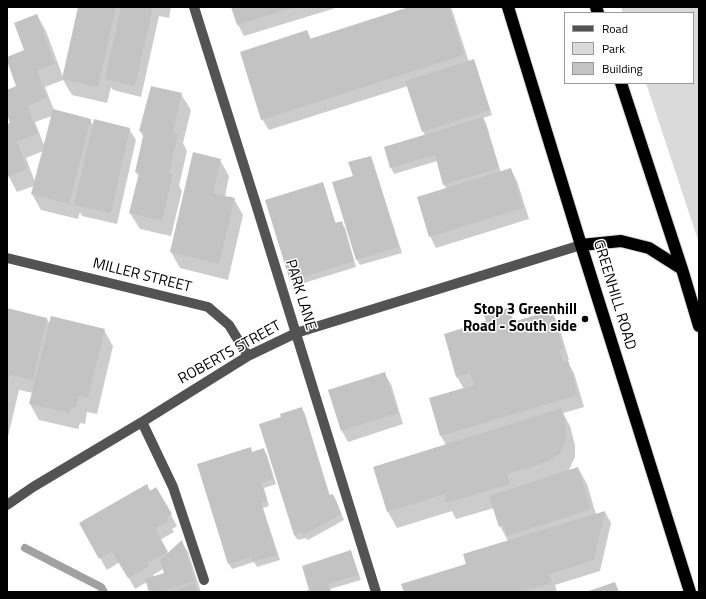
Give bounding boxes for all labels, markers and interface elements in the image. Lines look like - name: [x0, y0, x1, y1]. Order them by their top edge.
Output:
- legend: [564, 12, 694, 84]
- text: Road: [602, 19, 628, 38]
- text: Park: [602, 39, 625, 58]
- text: Building: [602, 59, 643, 78]
- street label: GREENHILL ROAD: [589, 238, 639, 352]
- street label: MILLER STREET: [91, 255, 193, 297]
- street label: PARK LANE: [281, 257, 319, 333]
- place label: Stop 3 Greenhill Road - South side: [463, 301, 577, 336]
- marker: Stop 3 Greenhill Road - South side: [580, 314, 590, 324]
- street label: ROBERTS STREET: [175, 317, 285, 389]

